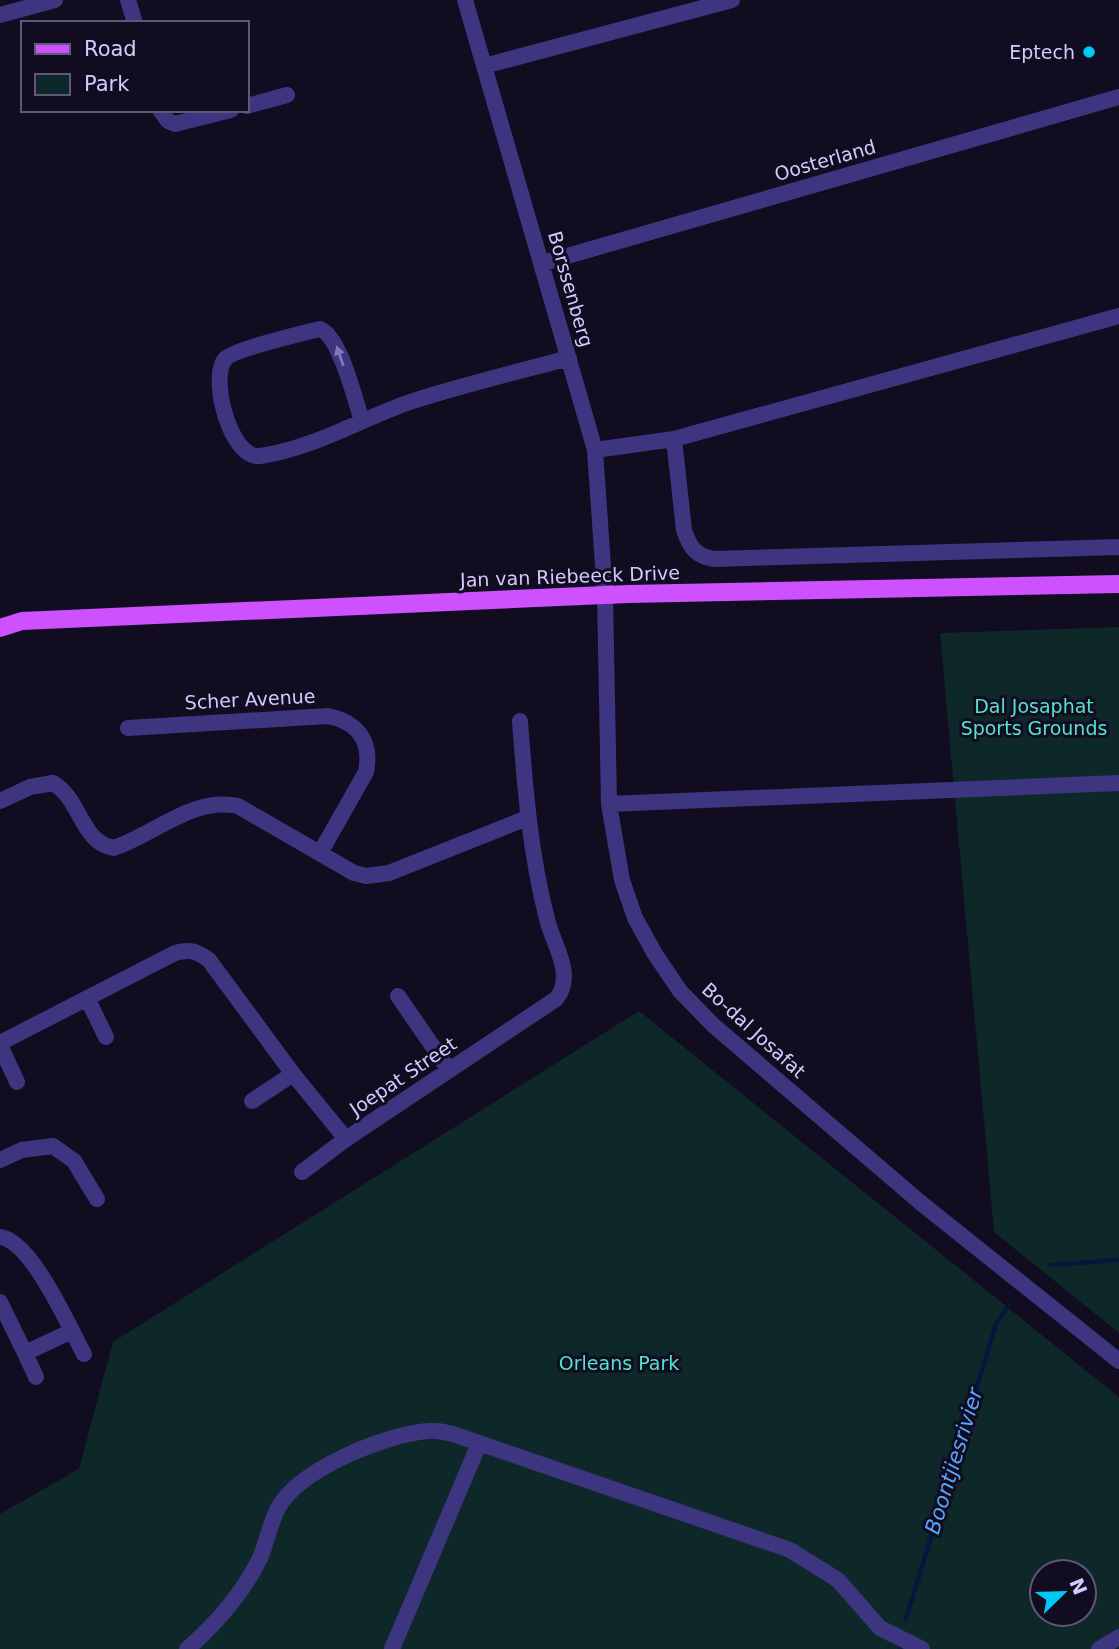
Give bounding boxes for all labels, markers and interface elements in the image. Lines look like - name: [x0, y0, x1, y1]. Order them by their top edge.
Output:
- legend: [21, 21, 248, 112]
- text: Road: [84, 37, 137, 61]
- place label: Eptech: [1009, 41, 1075, 63]
- marker: Eptech: [1081, 44, 1097, 60]
- text: Park: [84, 72, 130, 96]
- street label: Oosterland: [772, 135, 878, 185]
- street label: Borssenberg: [544, 229, 598, 349]
- one-way arrow: [334, 346, 345, 367]
- street label: Jan van Riebeeck Drive: [459, 561, 680, 591]
- street label: Scher Avenue: [184, 685, 316, 713]
- park label: Dal Josaphat Sports Grounds: [961, 695, 1107, 739]
- street label: Bo-dal Josafat: [698, 978, 810, 1082]
- street label: Joepat Street: [345, 1032, 460, 1120]
- park label: Orleans Park: [559, 1352, 679, 1374]
- water label: Boontjiesrivier: [920, 1384, 988, 1537]
- north arrow: [1028, 1558, 1098, 1628]
- text: N: [1065, 1575, 1092, 1598]

